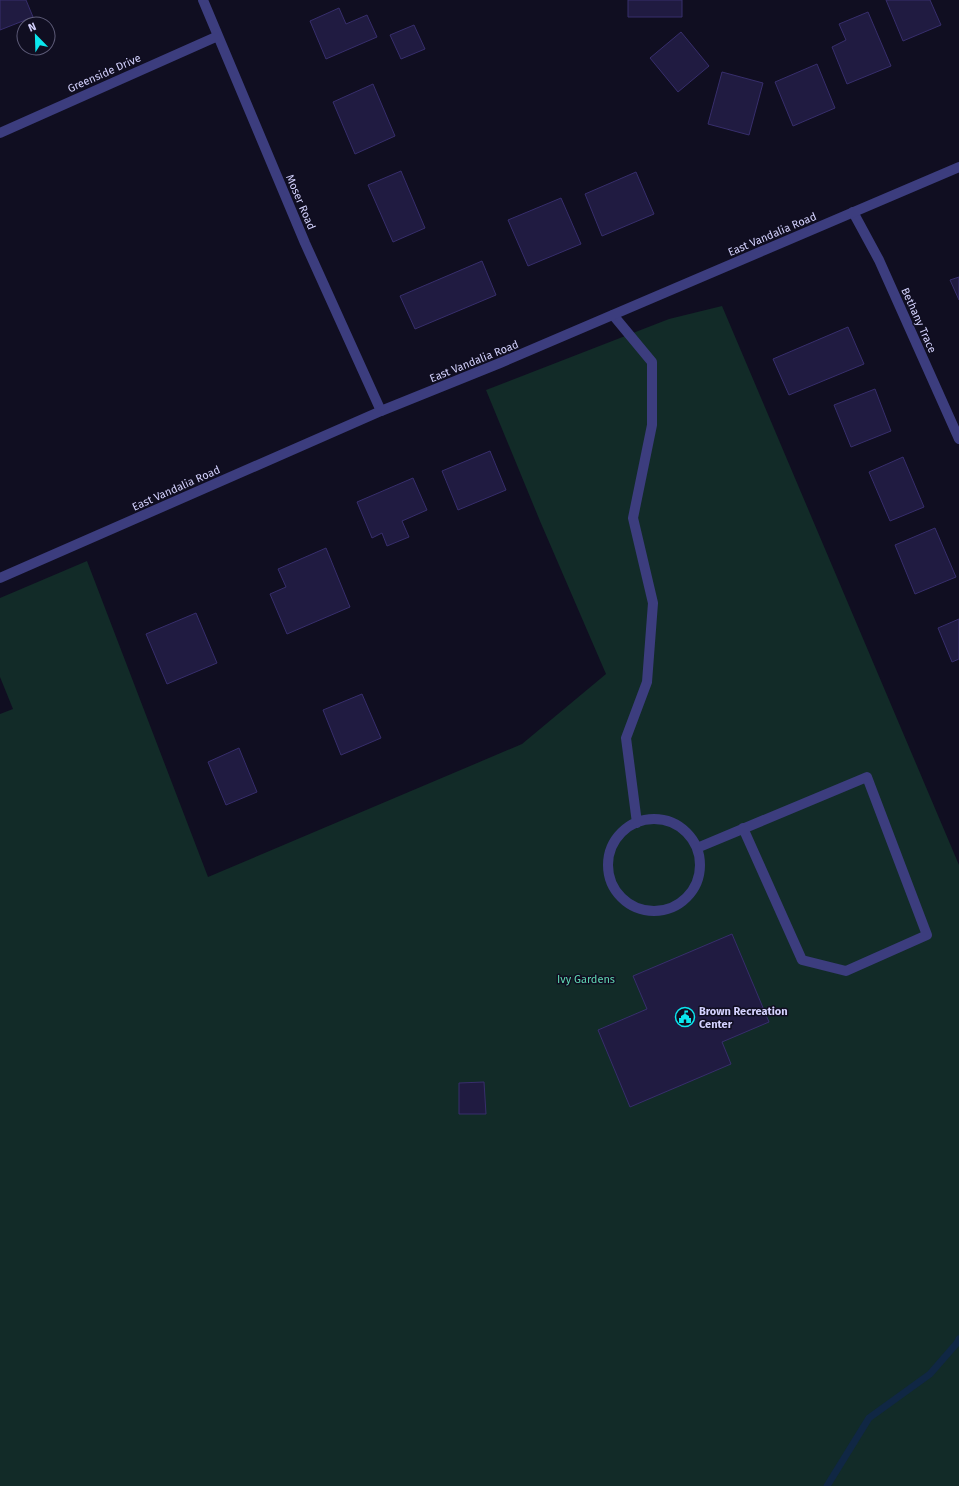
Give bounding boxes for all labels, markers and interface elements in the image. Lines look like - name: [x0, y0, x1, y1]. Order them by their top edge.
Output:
- north arrow: [16, 16, 56, 56]
- text: N: [26, 20, 38, 35]
- street label: Greenside Drive: [66, 51, 143, 95]
- street label: Moser Road: [283, 173, 318, 232]
- street label: East Vandalia Road: [726, 210, 818, 259]
- street label: Bethany Trace: [898, 286, 939, 355]
- street label: East Vandalia Road: [428, 338, 521, 385]
- street label: East Vandalia Road: [130, 463, 222, 514]
- park label: Ivy Gardens: [557, 973, 615, 986]
- place label: Brown Recreation Center: [699, 1005, 788, 1031]
- public building icon: Brown Recreation Center: [674, 1006, 696, 1028]

